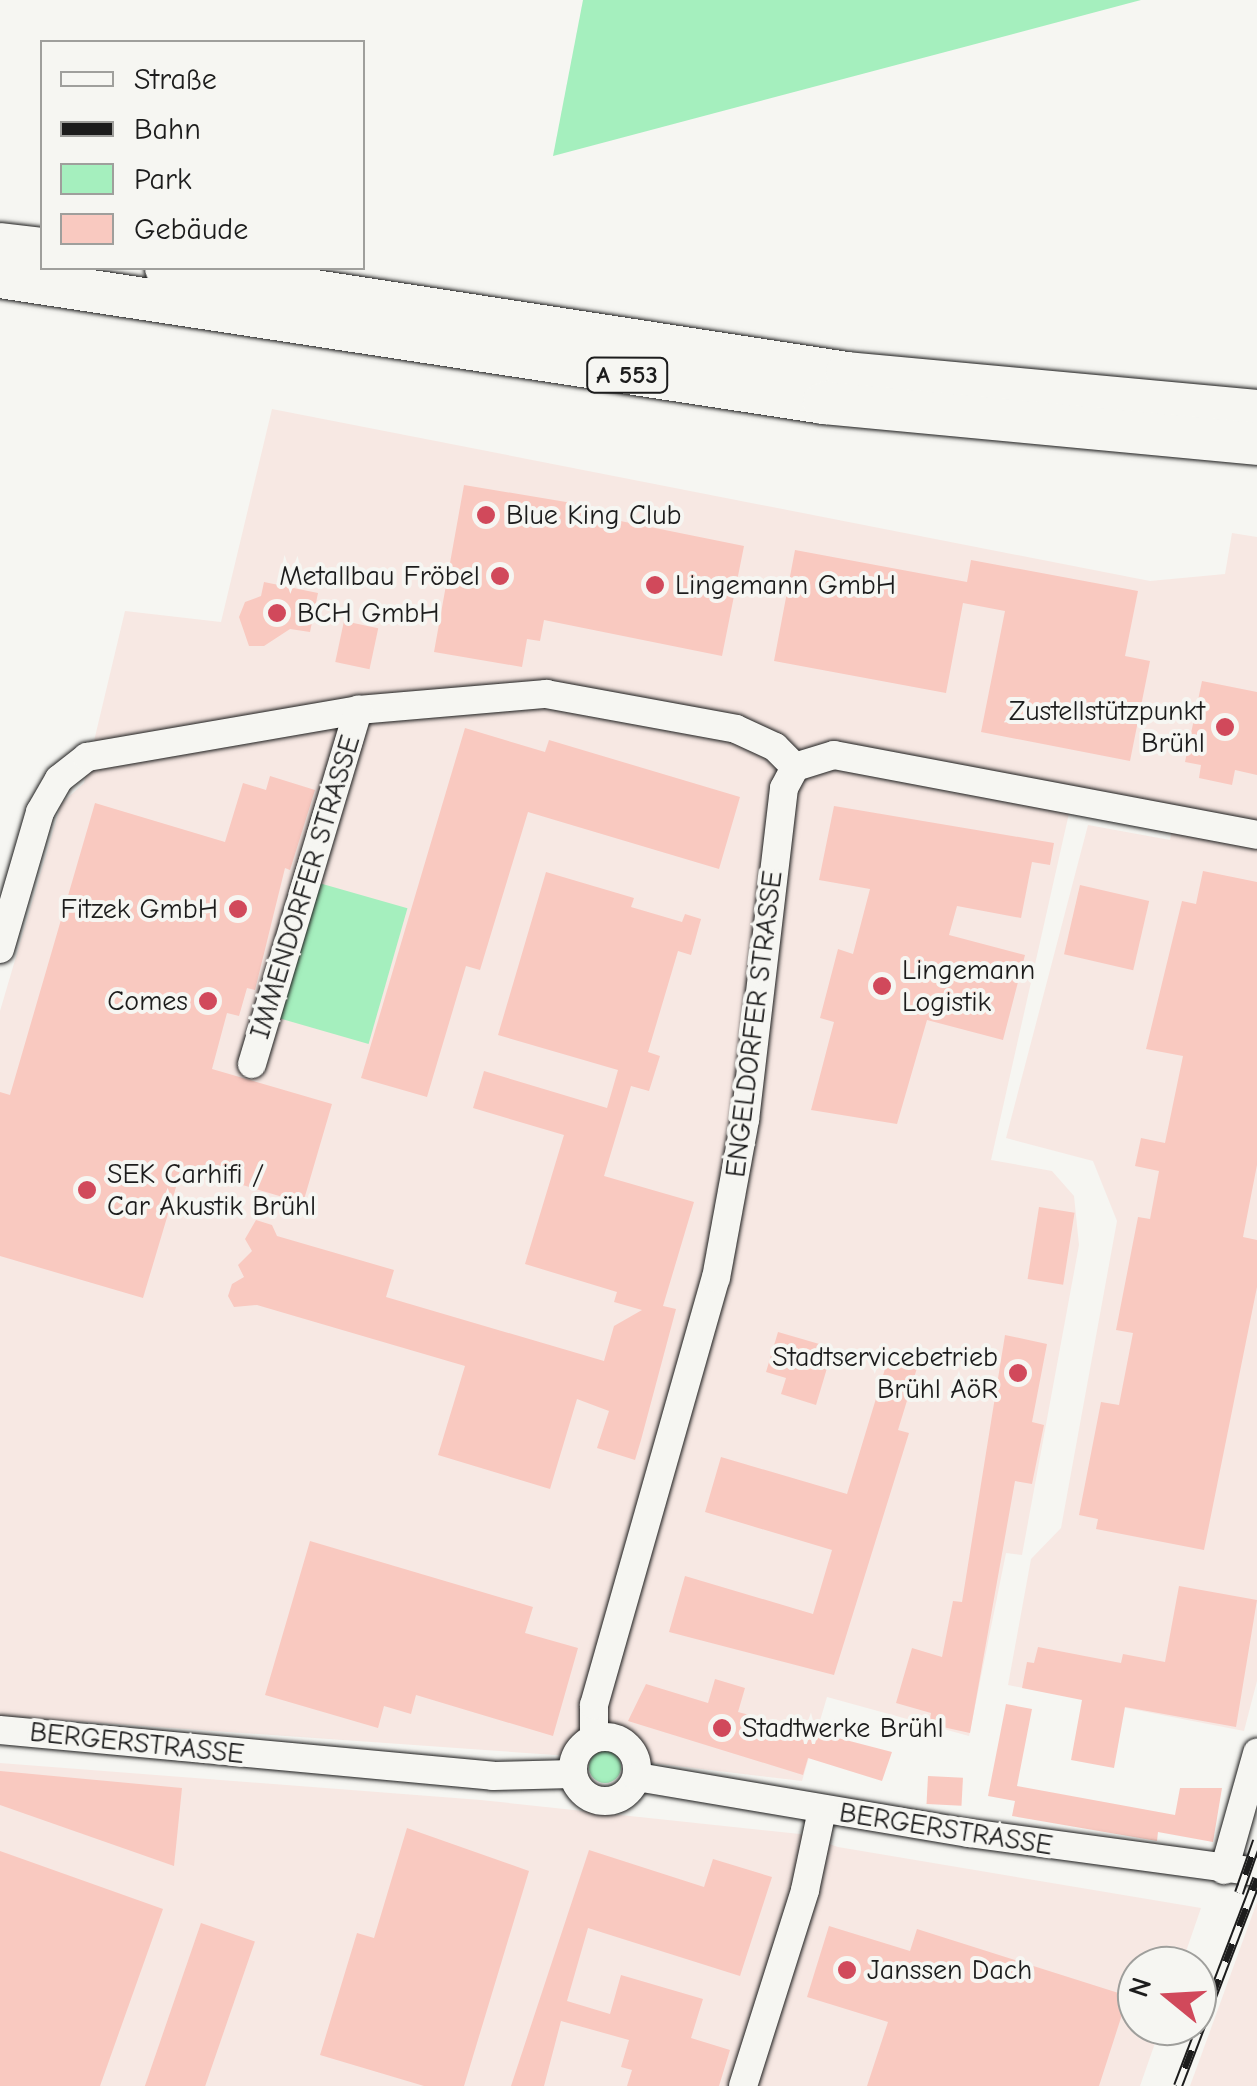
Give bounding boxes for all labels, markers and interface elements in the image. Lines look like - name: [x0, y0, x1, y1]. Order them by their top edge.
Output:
- legend: [40, 40, 365, 270]
- text: Straße: [134, 62, 217, 97]
- text: Bahn: [134, 112, 201, 147]
- text: Park: [134, 162, 191, 197]
- text: Gebäude: [134, 212, 248, 247]
- road number: A 553: [584, 355, 670, 395]
- place label: Blue King Club: [506, 498, 682, 532]
- marker: Blue King Club: [475, 504, 497, 526]
- place label: Metallbau Fröbel: [279, 559, 480, 593]
- marker: Metallbau Fröbel: [489, 565, 511, 587]
- place label: Lingemann GmbH: [675, 568, 896, 602]
- marker: Lingemann GmbH: [644, 574, 666, 596]
- place label: BCH GmbH: [297, 596, 440, 630]
- marker: BCH GmbH: [266, 602, 288, 624]
- place label: Zustellstützpunkt Brühl: [1009, 694, 1205, 760]
- marker: Zustellstützpunkt Brühl: [1214, 716, 1236, 738]
- street label: IMMENDORFER STRASSE: [243, 731, 367, 1043]
- street label: ENGELDORFER STRASSE: [719, 869, 789, 1179]
- place label: Fitzek GmbH: [61, 892, 218, 926]
- marker: Fitzek GmbH: [227, 898, 249, 920]
- place label: Lingemann Logistik: [902, 953, 1035, 1019]
- marker: Lingemann Logistik: [871, 975, 893, 997]
- place label: Comes: [107, 984, 188, 1018]
- marker: Comes: [197, 990, 219, 1012]
- place label: SEK Carhifi / Car Akustik Brühl: [107, 1157, 316, 1223]
- marker: SEK Carhifi / Car Akustik Brühl: [76, 1179, 98, 1201]
- place label: Stadtservicebetrieb Brühl AöR: [772, 1340, 998, 1406]
- marker: Stadtservicebetrieb Brühl AöR: [1007, 1362, 1029, 1384]
- place label: Stadtwerke Brühl: [742, 1711, 944, 1745]
- street label: BERGERSTRASSE: [28, 1715, 246, 1771]
- marker: Stadtwerke Brühl: [711, 1717, 733, 1739]
- street label: BERGERSTRASSE: [837, 1796, 1055, 1862]
- north arrow: [1117, 1946, 1217, 2046]
- place label: Janssen Dach: [867, 1953, 1032, 1987]
- marker: Janssen Dach: [836, 1959, 858, 1981]
- text: N: [1122, 1974, 1158, 2001]

